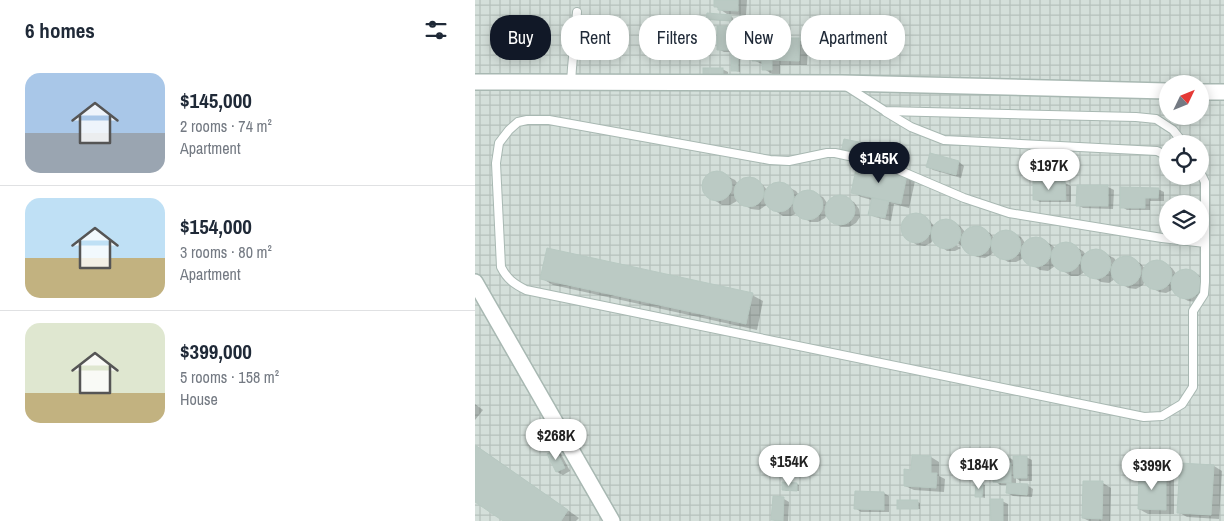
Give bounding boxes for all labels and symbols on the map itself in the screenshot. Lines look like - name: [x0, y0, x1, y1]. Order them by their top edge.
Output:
- north arrow: [1159, 75, 1209, 125]
- pin: $145K: [844, 142, 914, 184]
- pin: $197K: [1014, 148, 1084, 191]
- pin: $268K: [521, 418, 591, 461]
- pin: $154K: [754, 444, 824, 487]
- pin: $184K: [944, 448, 1014, 490]
- pin: $399K: [1117, 448, 1187, 491]

